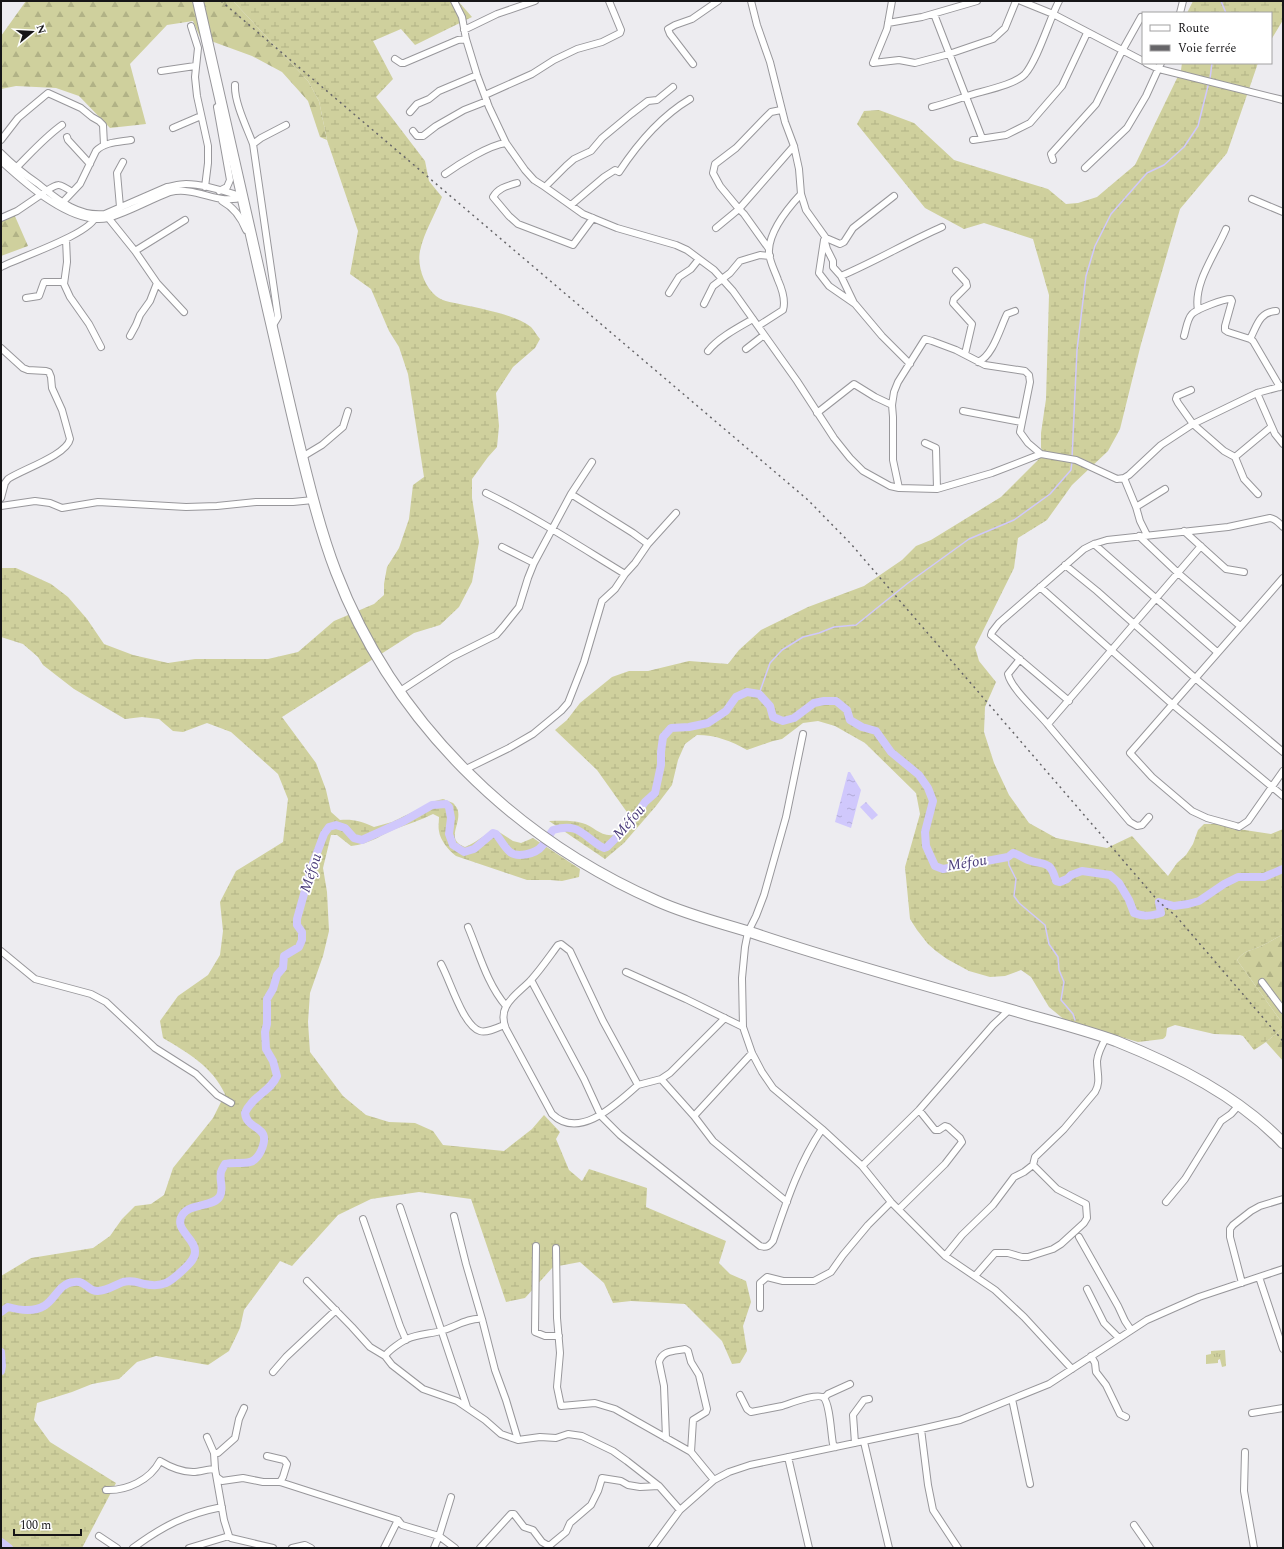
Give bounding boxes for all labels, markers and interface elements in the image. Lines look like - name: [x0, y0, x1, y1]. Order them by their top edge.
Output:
- north arrow: [12, 12, 52, 52]
- legend: [1142, 12, 1272, 64]
- text: Route: [1178, 19, 1209, 38]
- text: N: [32, 22, 51, 36]
- text: Voie ferrée: [1178, 39, 1237, 58]
- water label: Méfou: [607, 799, 651, 845]
- water label: Méfou: [945, 848, 989, 877]
- water label: Méfou: [294, 850, 328, 896]
- scale bar: [14, 1511, 81, 1537]
- text: 100 m: [20, 1516, 51, 1535]

